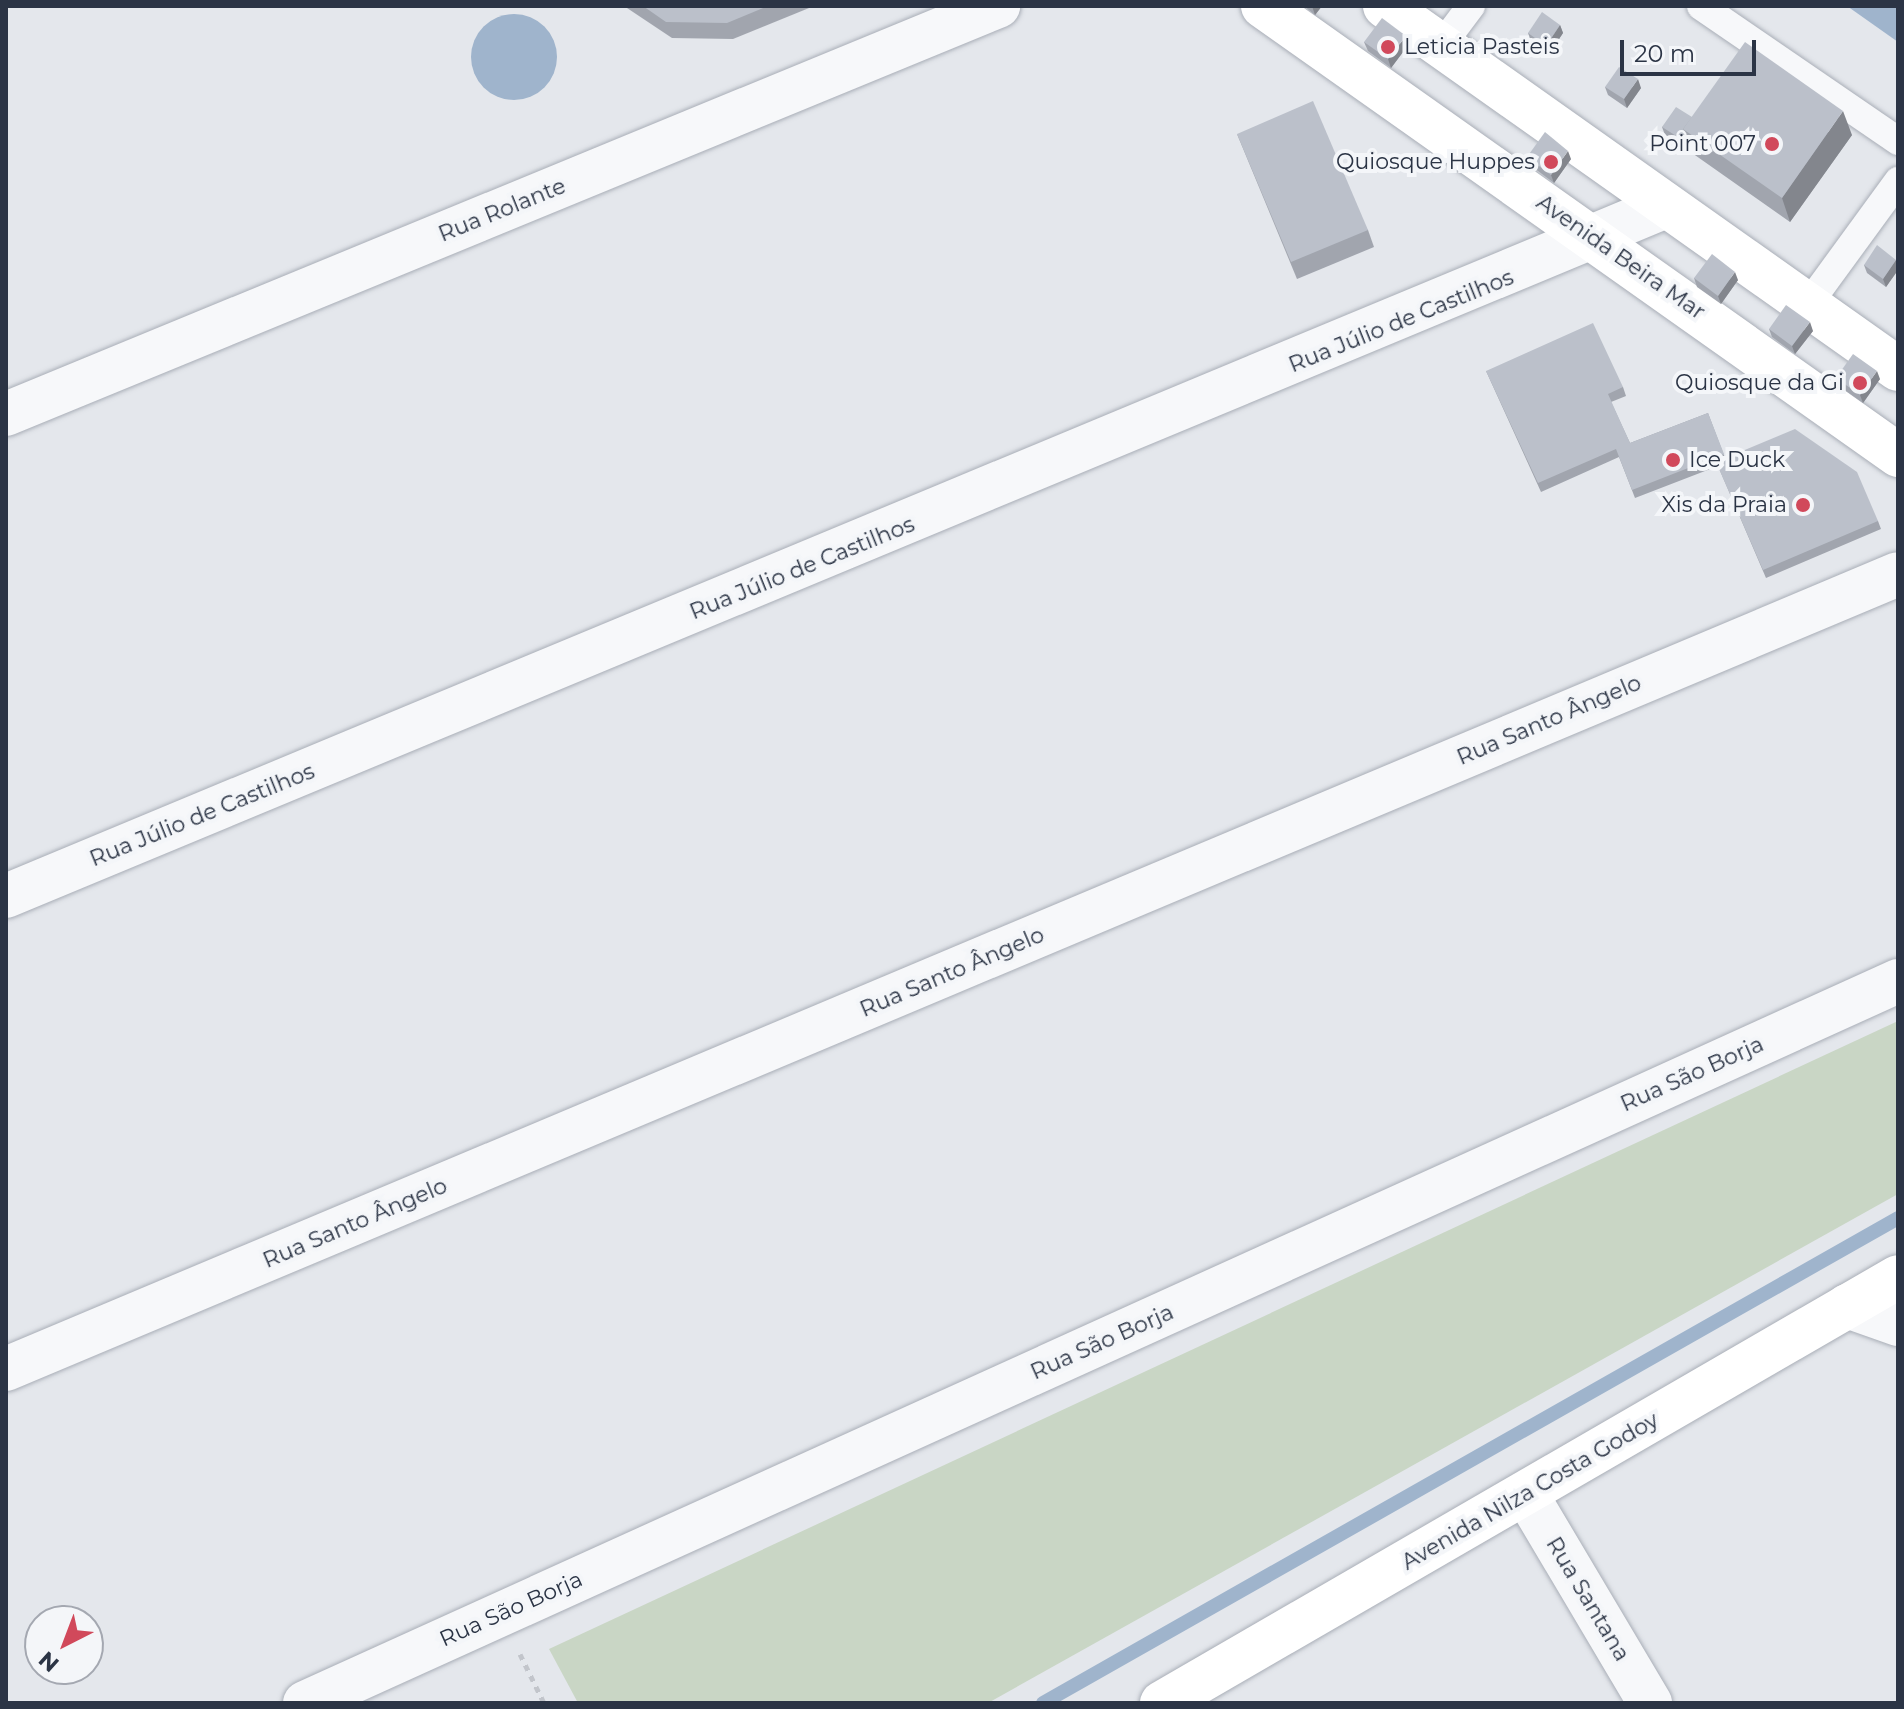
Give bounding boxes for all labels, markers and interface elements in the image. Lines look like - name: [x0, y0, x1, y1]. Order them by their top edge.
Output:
- scale bar: [1624, 24, 1760, 74]
- place label: Leticia Pasteis: [1404, 34, 1559, 60]
- marker: Leticia Pasteis: [1379, 38, 1397, 56]
- text: 20 m: [1634, 39, 1695, 68]
- place label: Point 007: [1649, 131, 1756, 157]
- marker: Point 007: [1763, 135, 1781, 153]
- place label: Quiosque Huppes: [1336, 149, 1535, 175]
- marker: Quiosque Huppes: [1542, 153, 1560, 171]
- street label: Rua Rolante: [435, 173, 569, 247]
- street label: Avenida Beira Mar: [1532, 189, 1710, 325]
- street label: Rua Júlio de Castilhos: [1285, 264, 1517, 378]
- place label: Quiosque da Gi: [1675, 370, 1844, 396]
- marker: Quiosque da Gi: [1851, 374, 1869, 392]
- place label: Ice Duck: [1689, 447, 1785, 473]
- marker: Ice Duck: [1664, 451, 1682, 469]
- place label: Xis da Praia: [1661, 492, 1787, 518]
- marker: Xis da Praia: [1794, 496, 1812, 514]
- street label: Rua Júlio de Castilhos: [686, 511, 918, 625]
- street label: Rua Santo Ângelo: [1453, 669, 1645, 771]
- street label: Rua Júlio de Castilhos: [86, 758, 318, 872]
- street label: Rua Santo Ângelo: [856, 921, 1048, 1023]
- street label: Rua São Borja: [1616, 1031, 1768, 1117]
- street label: Rua Santo Ângelo: [259, 1172, 451, 1274]
- street label: Rua São Borja: [1026, 1299, 1178, 1385]
- street label: Avenida Nilza Costa Godoy: [1397, 1407, 1663, 1575]
- street label: Rua Santana: [1541, 1532, 1635, 1666]
- street label: Rua São Borja: [435, 1566, 587, 1652]
- north arrow: [24, 1605, 104, 1685]
- text: N: [33, 1646, 65, 1678]

